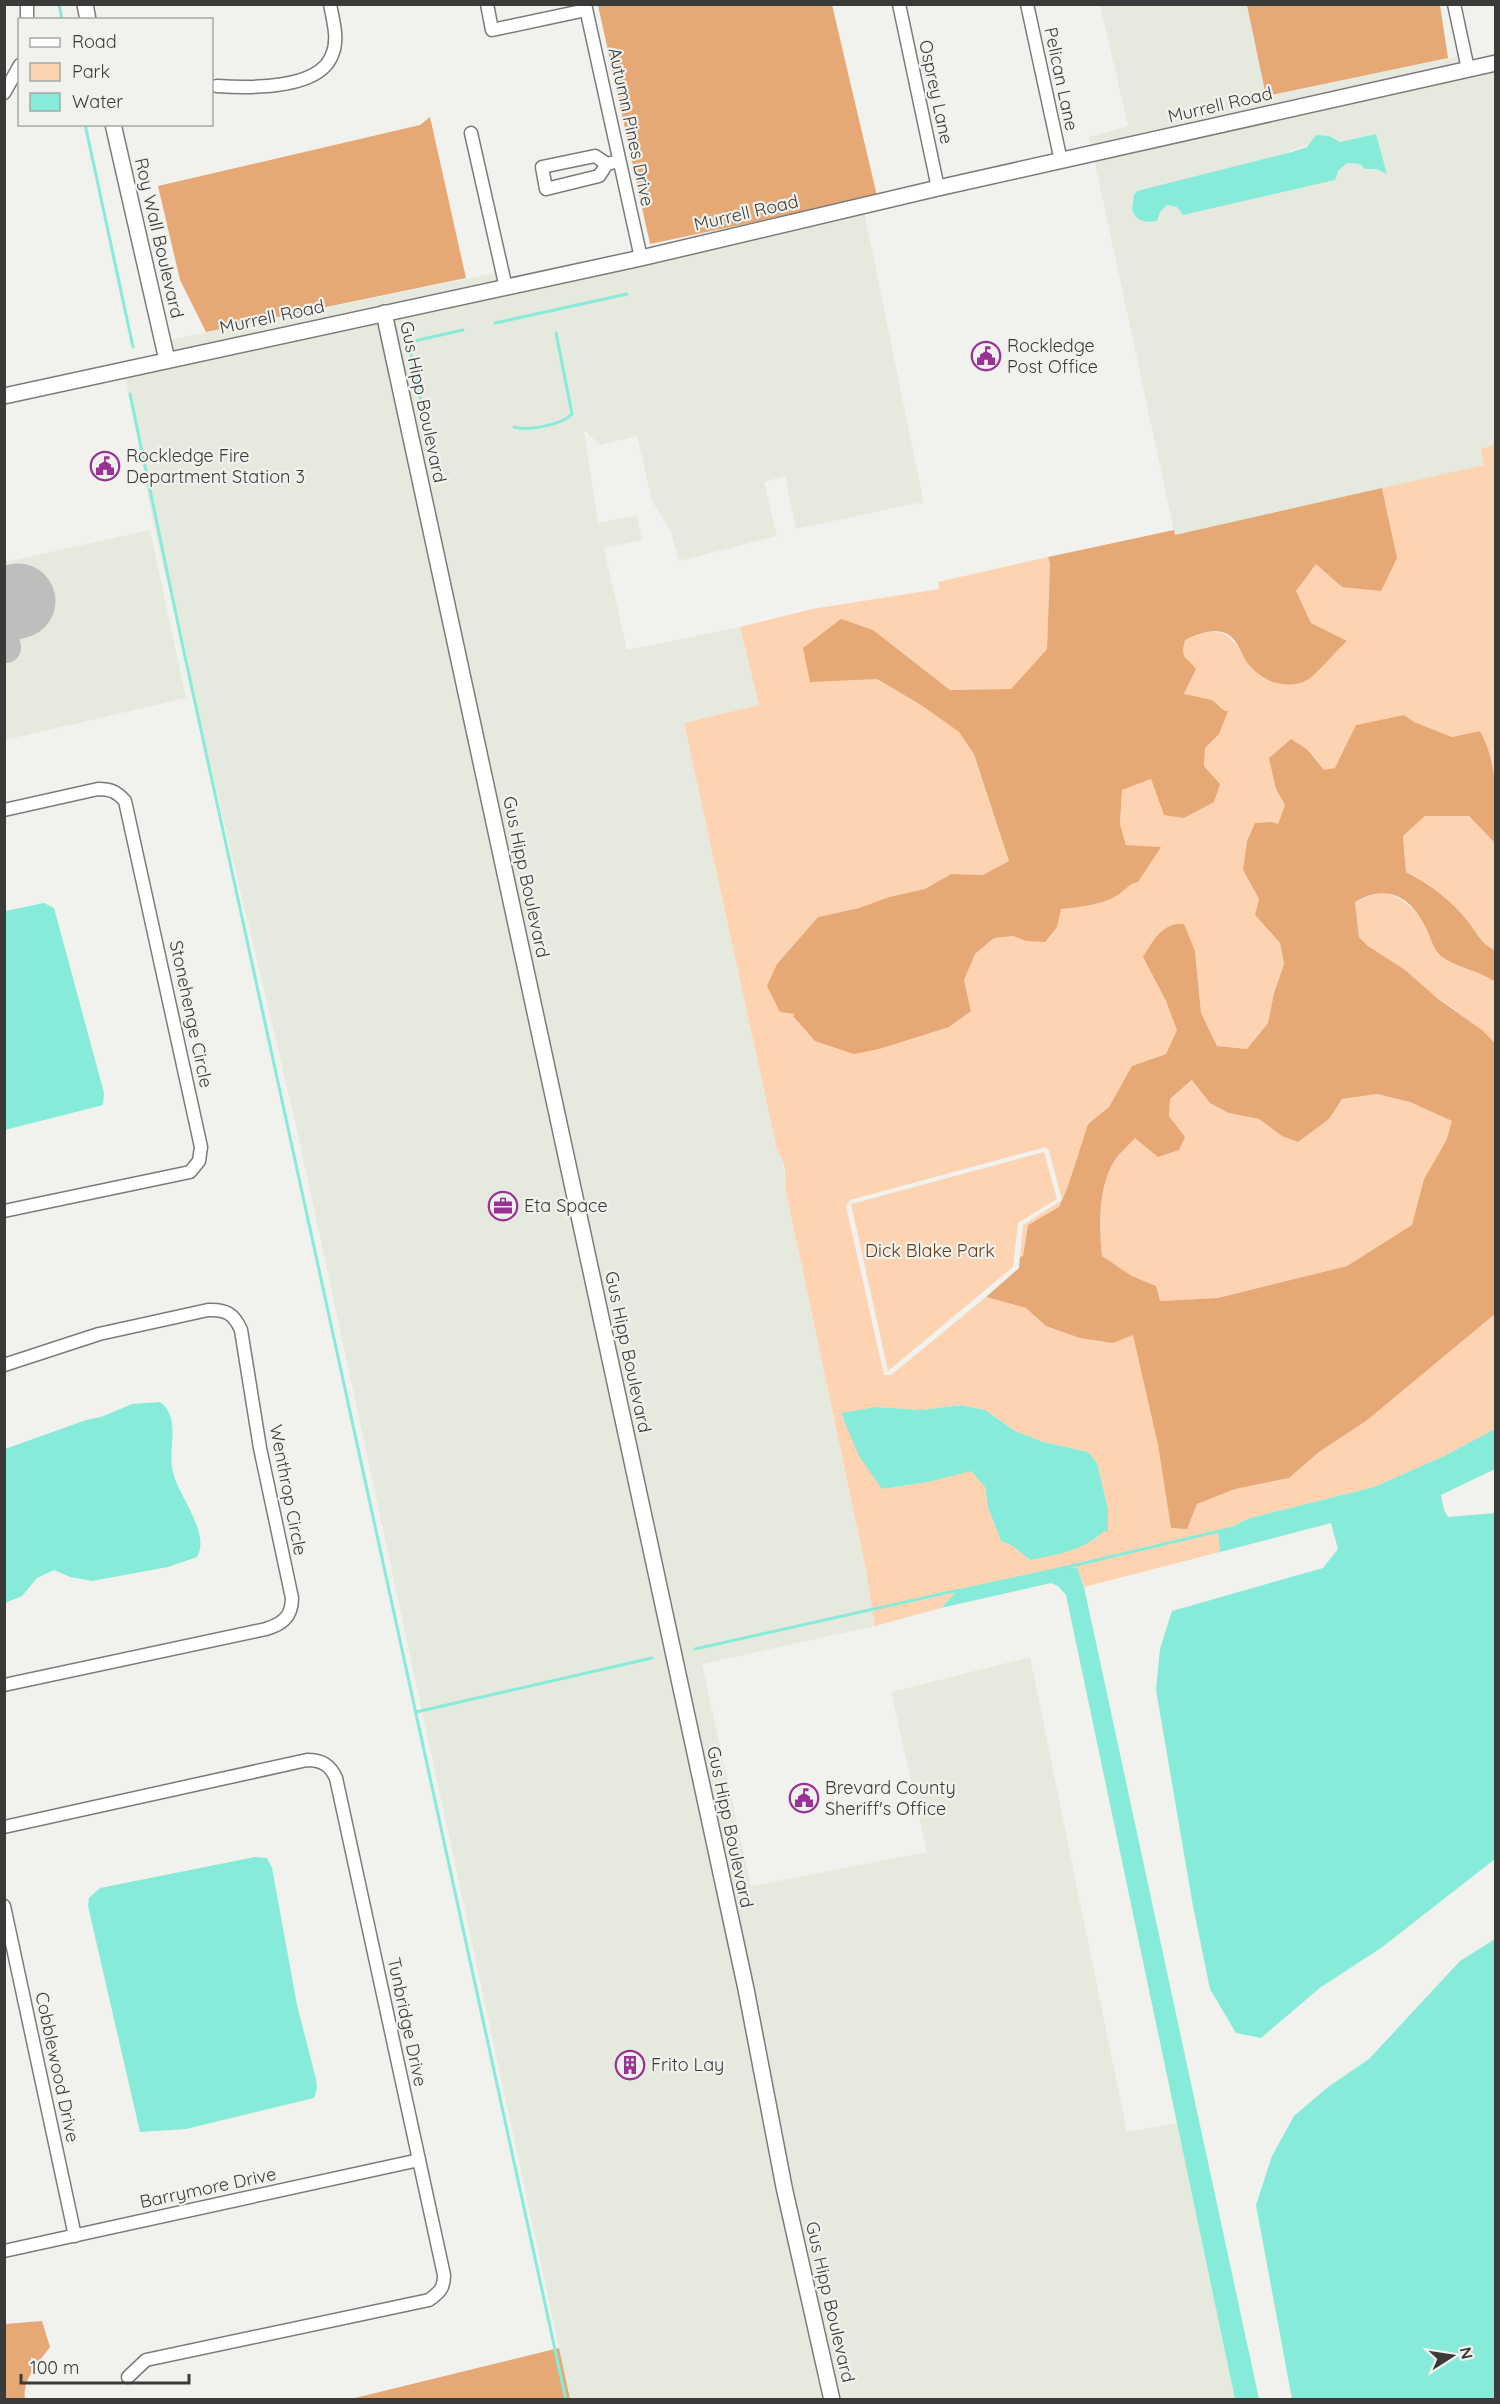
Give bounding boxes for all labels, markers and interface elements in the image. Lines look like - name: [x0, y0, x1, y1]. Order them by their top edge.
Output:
- legend: [18, 18, 213, 126]
- street label: Pelican Lane: [1039, 25, 1084, 133]
- text: Road: [72, 30, 117, 53]
- street label: Osprey Lane: [914, 38, 959, 146]
- street label: Autumn Pines Drive: [603, 45, 660, 208]
- text: Park: [72, 60, 110, 83]
- street label: Murrell Road: [1165, 81, 1274, 128]
- text: Water: [72, 90, 123, 113]
- street label: Roy Wall Boulevard: [130, 155, 189, 320]
- street label: Murrell Road: [691, 189, 800, 236]
- street label: Murrell Road: [217, 294, 326, 339]
- street label: Gus Hipp Boulevard: [395, 319, 452, 485]
- place label: Rockledge Post Office: [1007, 334, 1098, 378]
- public building icon: Rockledge Post Office: [970, 340, 1002, 372]
- place label: Rockledge Fire Department Station 3: [126, 444, 305, 488]
- public building icon: Rockledge Fire Department Station 3: [89, 450, 121, 482]
- street label: Gus Hipp Boulevard: [498, 794, 555, 960]
- street label: Stonehenge Circle: [165, 938, 218, 1090]
- office icon: Eta Space: [487, 1190, 519, 1222]
- place label: Eta Space: [524, 1194, 608, 1217]
- park label: Dick Blake Park: [865, 1239, 995, 1262]
- street label: Gus Hipp Boulevard: [600, 1269, 657, 1435]
- street label: Wenthrop Circle: [265, 1423, 312, 1557]
- street label: Gus Hipp Boulevard: [702, 1744, 759, 1910]
- place label: Brevard County Sheriff's Office: [825, 1776, 956, 1820]
- public building icon: Brevard County Sheriff's Office: [788, 1782, 820, 1814]
- street label: Tunbridge Drive: [383, 1955, 432, 2088]
- street label: Cobblewood Drive: [30, 1990, 85, 2144]
- building icon: Frito Lay: [614, 2049, 646, 2081]
- place label: Frito Lay: [651, 2053, 724, 2076]
- street label: Barrymore Drive: [138, 2162, 278, 2213]
- street label: Gus Hipp Boulevard: [801, 2219, 860, 2385]
- north arrow: [1422, 2326, 1482, 2386]
- text: N: [1456, 2345, 1478, 2361]
- scale bar: [21, 2347, 189, 2385]
- text: 100 m: [30, 2356, 79, 2379]

